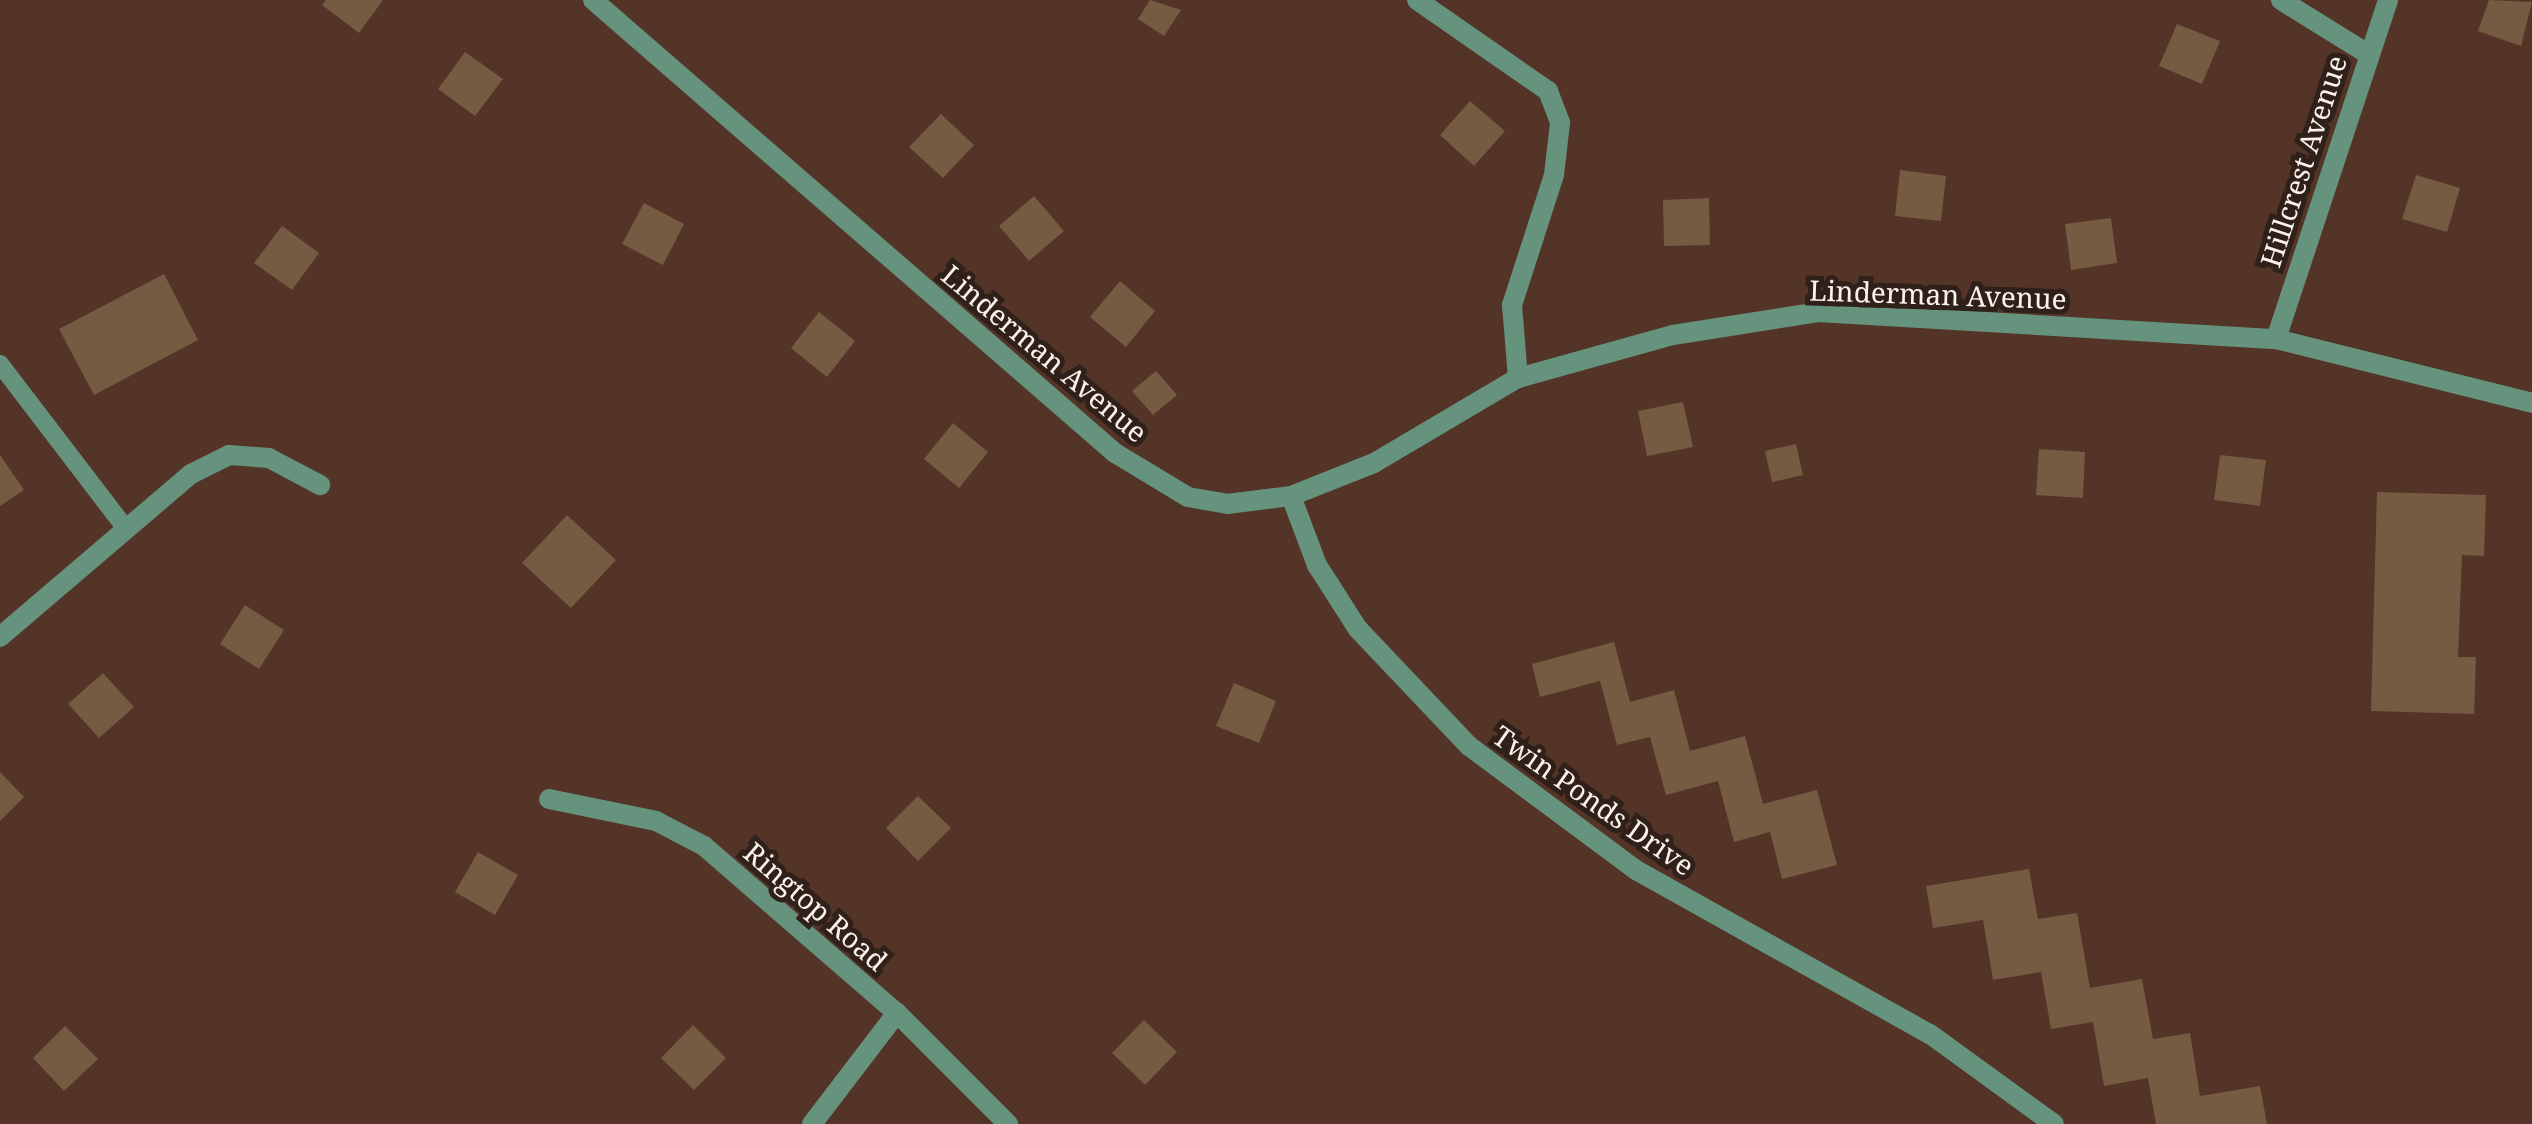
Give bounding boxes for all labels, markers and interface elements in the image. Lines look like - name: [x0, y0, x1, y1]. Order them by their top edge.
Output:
- street label: Hillcrest Avenue: [2253, 51, 2353, 271]
- street label: Linderman Avenue: [936, 257, 1154, 449]
- street label: Linderman Avenue: [1809, 273, 2067, 315]
- street label: Twin Ponds Drive: [1487, 718, 1701, 882]
- street label: Ringtop Road: [738, 835, 894, 977]

